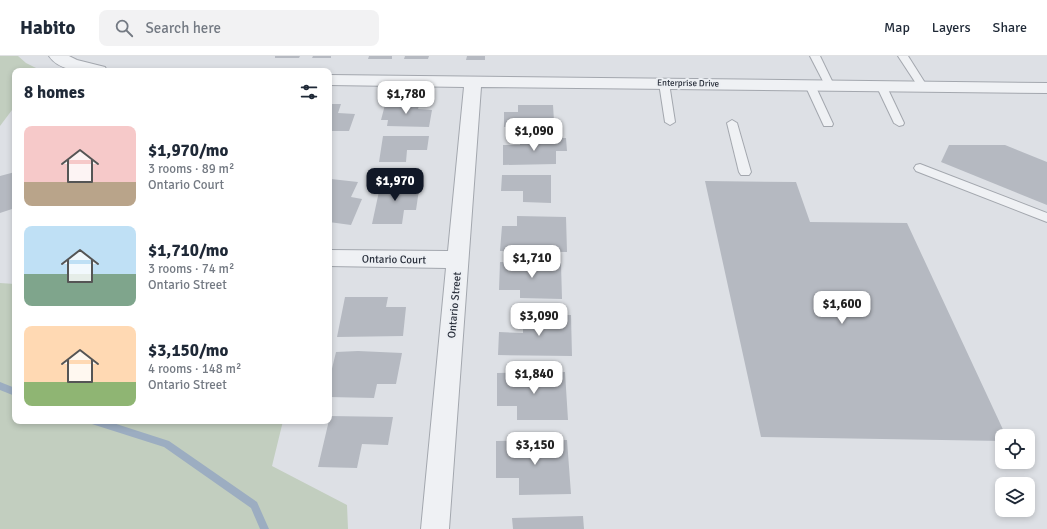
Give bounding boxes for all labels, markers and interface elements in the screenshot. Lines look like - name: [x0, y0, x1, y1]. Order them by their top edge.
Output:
- search box: [99, 10, 379, 46]
- text: Habito: [20, 16, 75, 40]
- icon: search: [113, 17, 135, 39]
- text: Search here: [145, 19, 221, 37]
- text: Map: [884, 19, 910, 36]
- text: Layers: [932, 19, 971, 36]
- text: Share: [993, 19, 1027, 36]
- street label: Enterprise Drive: [657, 77, 720, 90]
- icon: filters: [298, 81, 320, 103]
- pin: $1,780: [373, 81, 439, 115]
- text: 8 homes: [24, 82, 85, 103]
- text: $1,780: [387, 86, 425, 102]
- pin: $1,090: [501, 118, 567, 152]
- text: $1,090: [515, 123, 553, 139]
- text: $1,970/mo: [148, 140, 228, 161]
- icon: home: [56, 142, 104, 190]
- text: 3 rooms · 89 m²: [148, 161, 234, 177]
- pin: $1,970: [362, 168, 428, 202]
- text: $1,970: [376, 173, 414, 189]
- text: Ontario Court: [148, 177, 224, 193]
- text: $1,710/mo: [148, 240, 228, 261]
- icon: home: [56, 242, 104, 290]
- pin: $1,710: [499, 245, 565, 279]
- text: $1,710: [513, 250, 551, 266]
- street label: Ontario Court: [362, 252, 426, 267]
- text: 3 rooms · 74 m²: [148, 261, 234, 277]
- street label: Ontario Street: [445, 271, 464, 339]
- text: Ontario Street: [148, 277, 227, 293]
- pin: $1,600: [809, 291, 875, 325]
- text: $1,600: [823, 296, 861, 312]
- pin: $3,090: [506, 303, 572, 337]
- text: $3,090: [520, 308, 558, 324]
- text: $3,150/mo: [148, 340, 228, 361]
- icon: home: [56, 342, 104, 390]
- text: 4 rooms · 148 m²: [148, 361, 241, 377]
- pin: $1,840: [501, 361, 567, 395]
- text: $1,840: [515, 366, 553, 382]
- text: Ontario Street: [148, 377, 227, 393]
- map controls: [995, 429, 1035, 517]
- button: locate: [995, 429, 1035, 469]
- pin: $3,150: [502, 432, 568, 466]
- text: $3,150: [516, 437, 554, 453]
- button: layers: [995, 477, 1035, 517]

